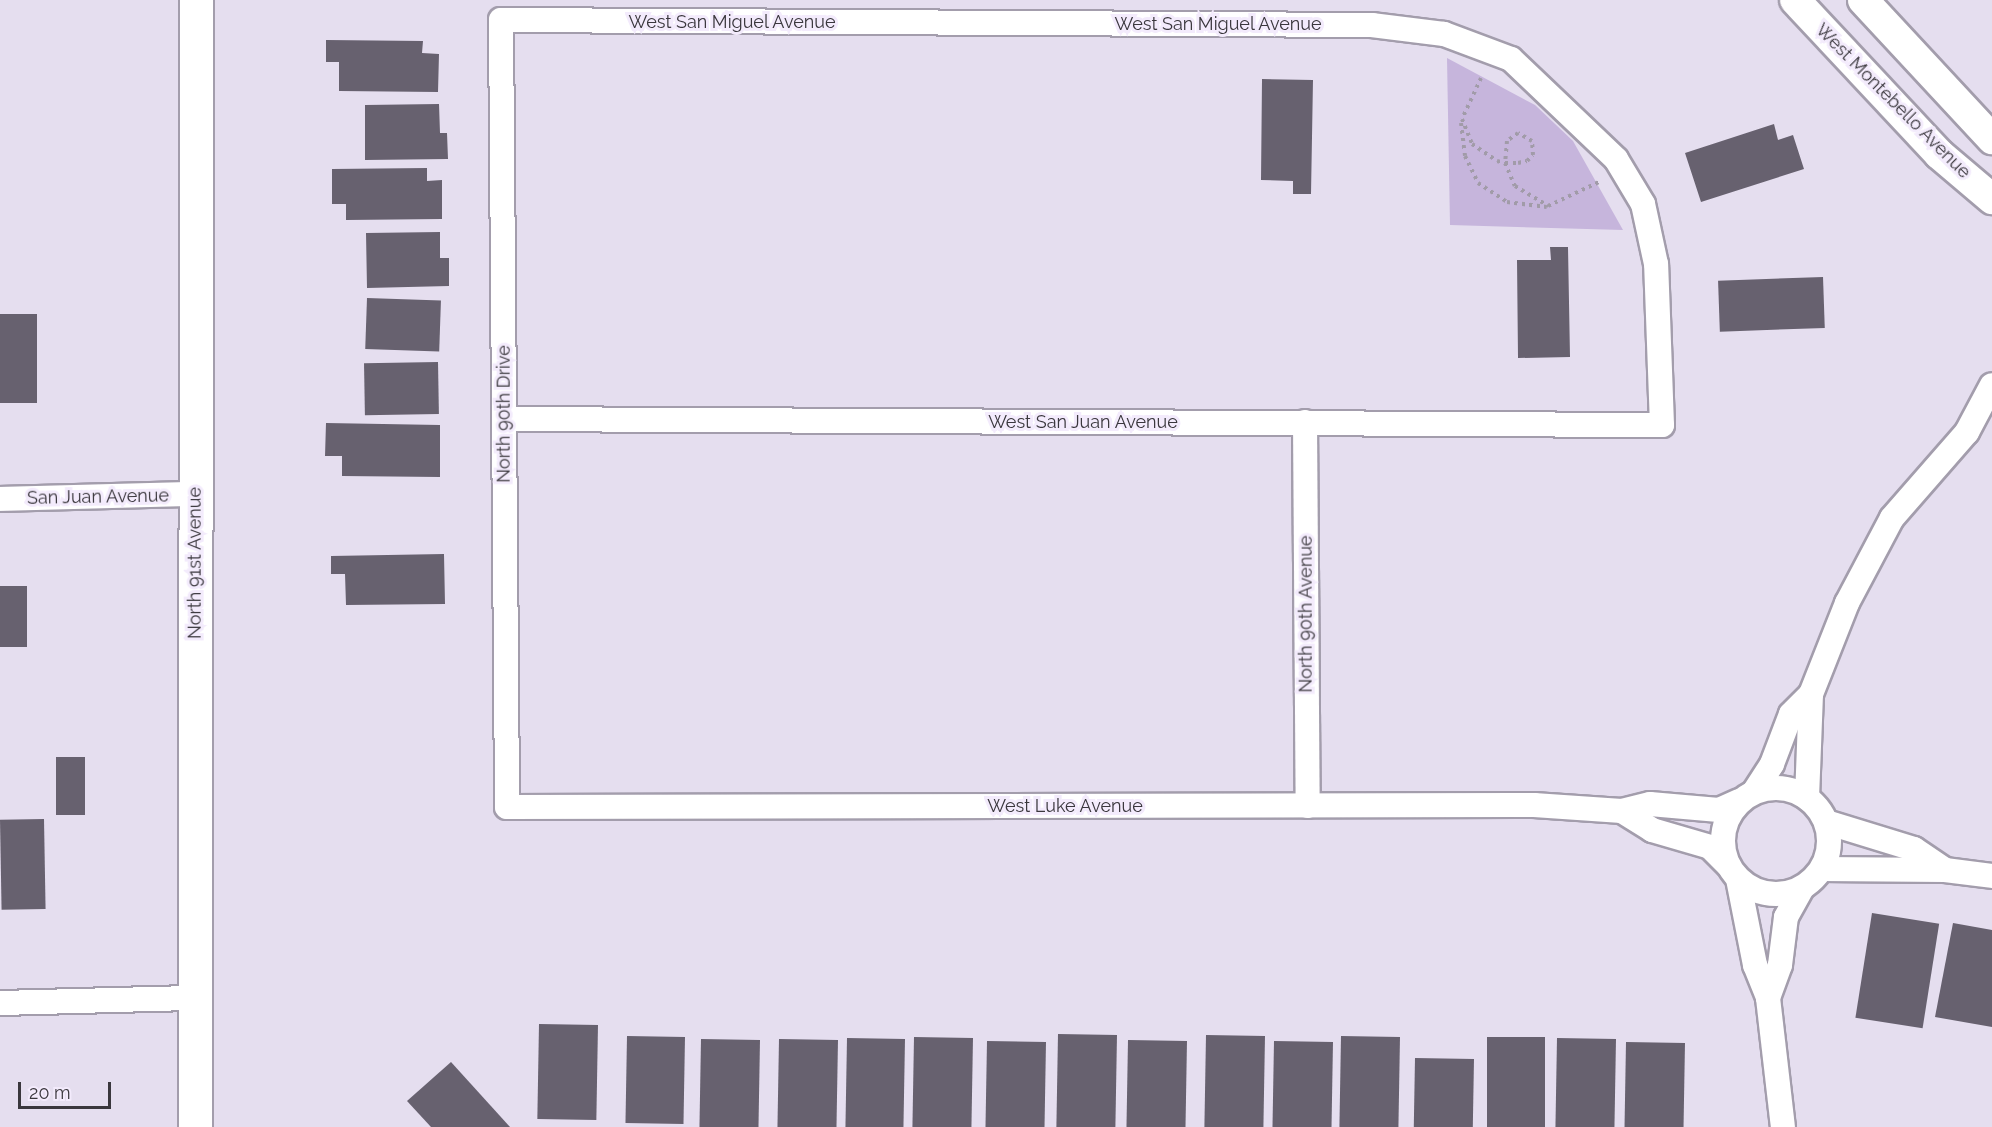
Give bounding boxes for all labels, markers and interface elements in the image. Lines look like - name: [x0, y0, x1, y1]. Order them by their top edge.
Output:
- street label: West San Miguel Avenue: [628, 11, 836, 33]
- street label: West San Miguel Avenue: [1114, 13, 1322, 35]
- street label: West Montebello Avenue: [1811, 19, 1975, 183]
- street label: North 90th Drive: [493, 345, 515, 483]
- street label: West San Juan Avenue: [988, 411, 1178, 433]
- street label: San Juan Avenue: [26, 485, 170, 509]
- street label: North 91st Avenue: [184, 487, 206, 639]
- street label: North 90th Avenue: [1295, 535, 1317, 693]
- street label: West Luke Avenue: [987, 795, 1143, 817]
- scale bar: [21, 1070, 114, 1108]
- text: 20 m: [29, 1082, 71, 1103]

